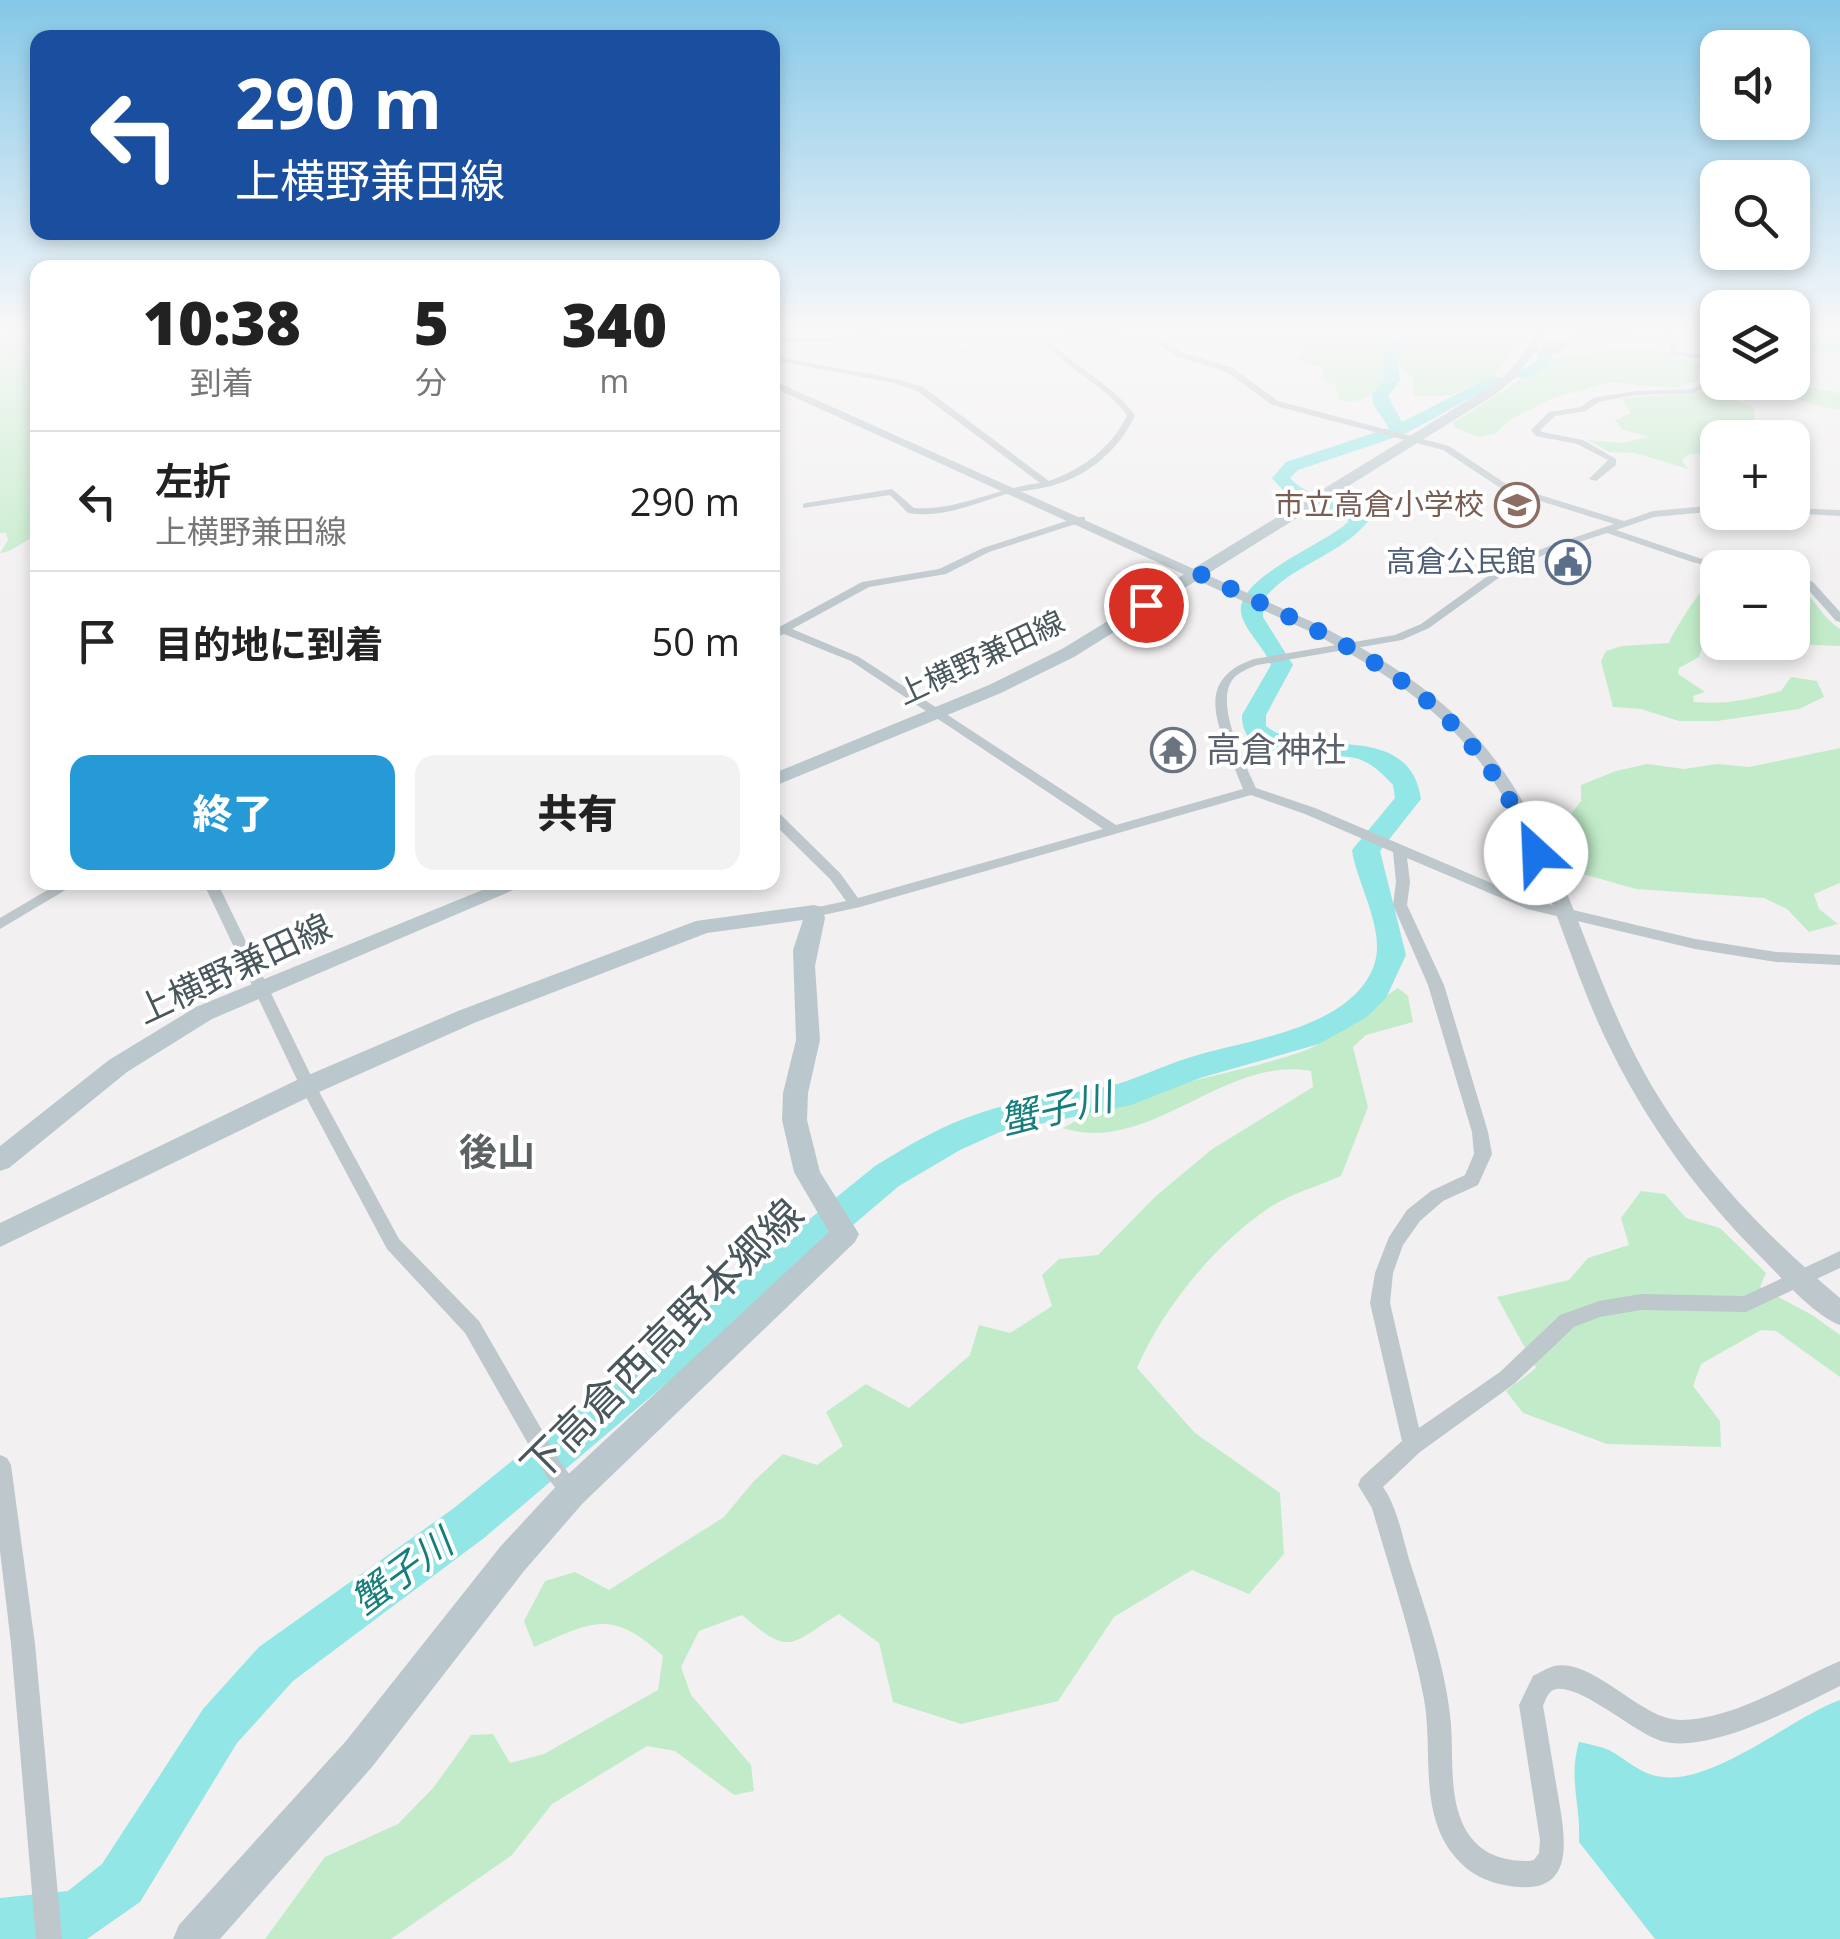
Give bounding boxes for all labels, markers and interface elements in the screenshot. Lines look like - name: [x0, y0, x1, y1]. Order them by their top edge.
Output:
- map controls: [1700, 30, 1810, 660]
- button: sound: [1700, 30, 1810, 140]
- text: 290 m: [235, 54, 442, 150]
- icon: left: [70, 70, 200, 200]
- text: 上横野兼田線: [235, 149, 505, 210]
- button: search: [1700, 160, 1810, 270]
- text: 10:38: [143, 281, 301, 363]
- text: 5: [414, 281, 449, 363]
- text: 340: [562, 283, 667, 365]
- button: layers: [1700, 290, 1810, 400]
- text: m: [600, 359, 629, 402]
- text: 到着: [190, 360, 254, 403]
- text: 分: [415, 360, 447, 403]
- button: +: [1700, 420, 1810, 530]
- text: 左折: [155, 454, 231, 506]
- icon: left: [70, 474, 125, 529]
- text: 290 m: [630, 475, 740, 527]
- school or university icon: 市立高倉小学校: [1494, 482, 1540, 528]
- place label: 市立高倉小学校: [1274, 483, 1484, 524]
- text: 上横野兼田線: [155, 509, 347, 552]
- public building icon: 高倉公民館: [1545, 539, 1591, 585]
- place label: 高倉公民館: [1386, 540, 1536, 581]
- button: −: [1700, 550, 1810, 660]
- pin: [1104, 563, 1189, 648]
- icon: arrive: [1119, 578, 1174, 633]
- street label: 上横野兼田線: [890, 600, 1071, 713]
- icon: arrive: [70, 614, 125, 669]
- text: 50 m: [651, 615, 740, 667]
- text: 目的地に到着: [155, 617, 383, 669]
- place label: 高倉神社: [1206, 725, 1346, 772]
- temple icon: 高倉神社: [1150, 727, 1196, 773]
- button: 終了: [70, 755, 395, 870]
- button: 共有: [415, 755, 740, 870]
- position arrow: [1484, 801, 1588, 905]
- street label: 上横野兼田線: [128, 902, 338, 1033]
- water label: 蟹子川: [994, 1068, 1121, 1145]
- district label: 後山: [459, 1125, 535, 1177]
- street label: 下高倉西高野本郷線: [507, 1185, 815, 1493]
- water label: 蟹子川: [339, 1513, 465, 1625]

